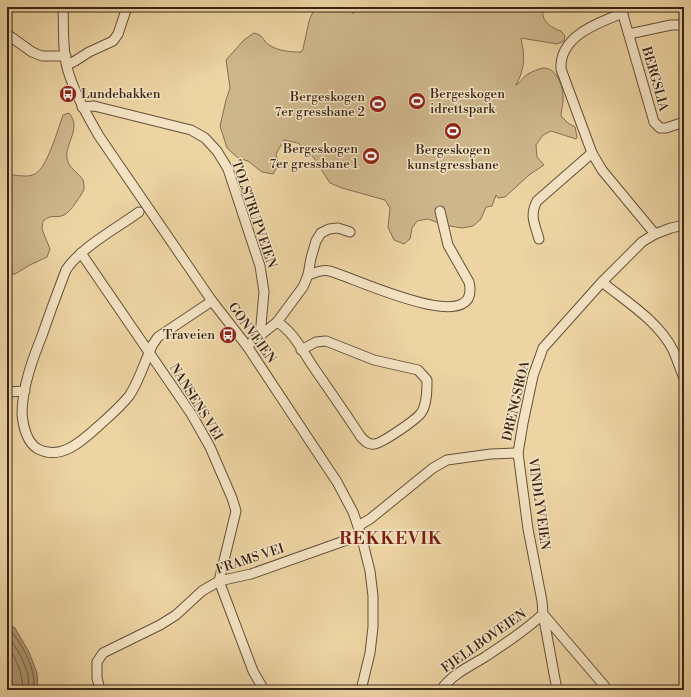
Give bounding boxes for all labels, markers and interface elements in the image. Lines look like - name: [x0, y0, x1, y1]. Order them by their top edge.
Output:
- street label: BERGSLIA: [638, 44, 672, 114]
- bus stop icon: Lundebakken: [58, 84, 78, 104]
- place label: Lundebakken: [81, 86, 161, 102]
- place label: Bergeskogen idrettspark: [429, 86, 505, 117]
- place label: Bergeskogen 7er gressbane 2: [275, 89, 365, 120]
- sports icon: Bergeskogen idrettspark: [407, 91, 427, 111]
- sports icon: Bergeskogen 7er gressbane 2: [368, 94, 388, 114]
- sports icon: Bergeskogen kunstgressbane: [443, 121, 463, 141]
- place label: Bergeskogen 7er gressbane 1: [269, 141, 358, 172]
- place label: Bergeskogen kunstgressbane: [407, 142, 499, 173]
- sports icon: Bergeskogen 7er gressbane 1: [361, 146, 381, 166]
- street label: TOLSTRUPVEIEN: [228, 158, 280, 271]
- street label: GONVEIEN: [225, 300, 280, 367]
- bus stop icon: Traveien: [218, 325, 238, 345]
- place label: Traveien: [163, 327, 215, 343]
- street label: DRENGSROA: [499, 358, 533, 443]
- street label: NANSENS VEI: [166, 361, 226, 443]
- street label: VINDLYVEIEN: [525, 456, 553, 551]
- district label: REKKEVIK: [339, 528, 443, 550]
- street label: FRAMS VEI: [214, 540, 286, 578]
- street label: FJELLBOVEIEN: [438, 606, 530, 676]

